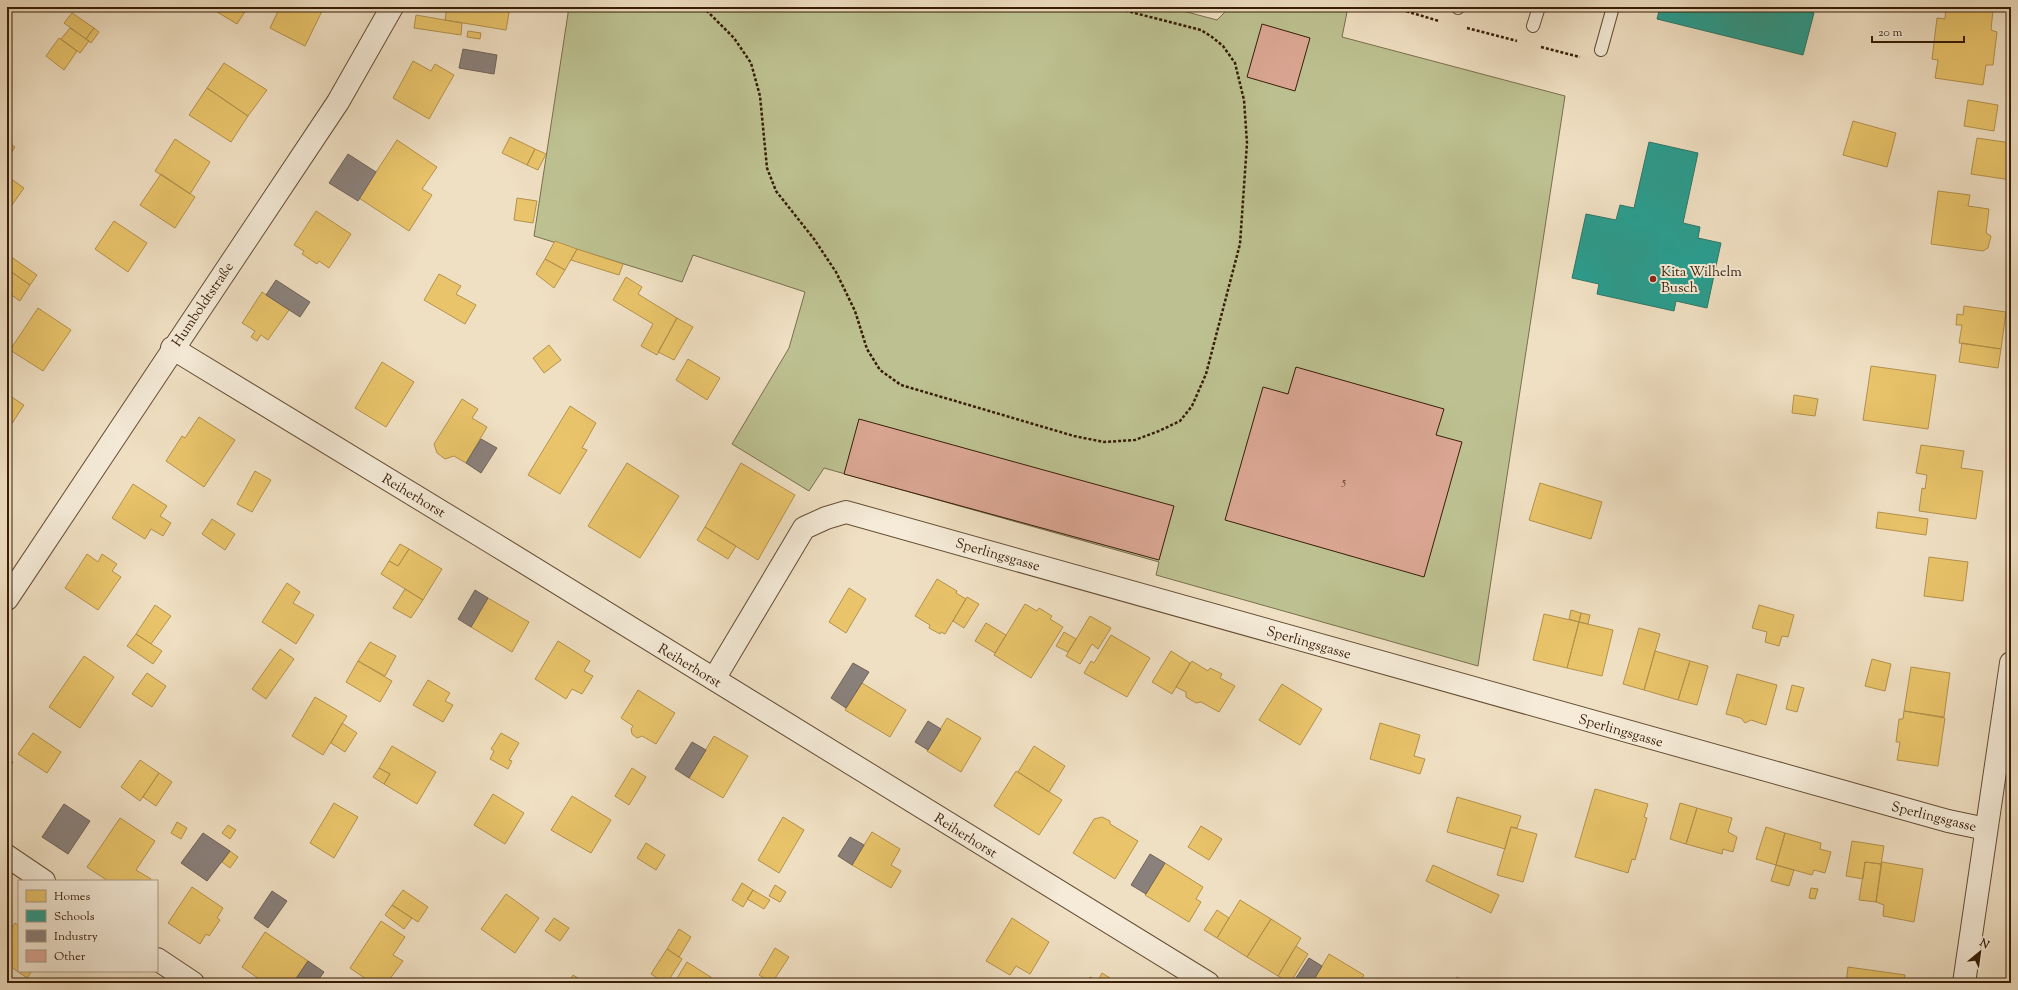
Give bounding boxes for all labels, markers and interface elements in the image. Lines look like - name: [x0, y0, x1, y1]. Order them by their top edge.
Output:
- scale bar: [1872, 18, 1964, 44]
- text: 20 m: [1878, 24, 1903, 42]
- street label: Humboldtstraße: [168, 259, 239, 351]
- place label: Kita Wilhelm Busch: [1661, 263, 1742, 299]
- marker: Kita Wilhelm Busch: [1648, 274, 1658, 284]
- street label: Reiherhorst: [377, 470, 449, 524]
- house number: 5: [1341, 473, 1346, 491]
- street label: Sperlingsgasse: [953, 534, 1042, 578]
- street label: Sperlingsgasse: [1264, 622, 1353, 666]
- street label: Reiherhorst: [653, 640, 725, 694]
- street label: Sperlingsgasse: [1576, 710, 1665, 754]
- street label: Sperlingsgasse: [1889, 798, 1978, 838]
- street label: Reiherhorst: [929, 809, 1001, 864]
- legend: [18, 880, 158, 972]
- text: Homes: [54, 888, 90, 906]
- text: Schools: [54, 908, 95, 926]
- text: Industry: [54, 928, 98, 946]
- north arrow: [1960, 932, 2000, 972]
- text: N: [1976, 935, 1992, 953]
- text: Other: [54, 948, 86, 966]

